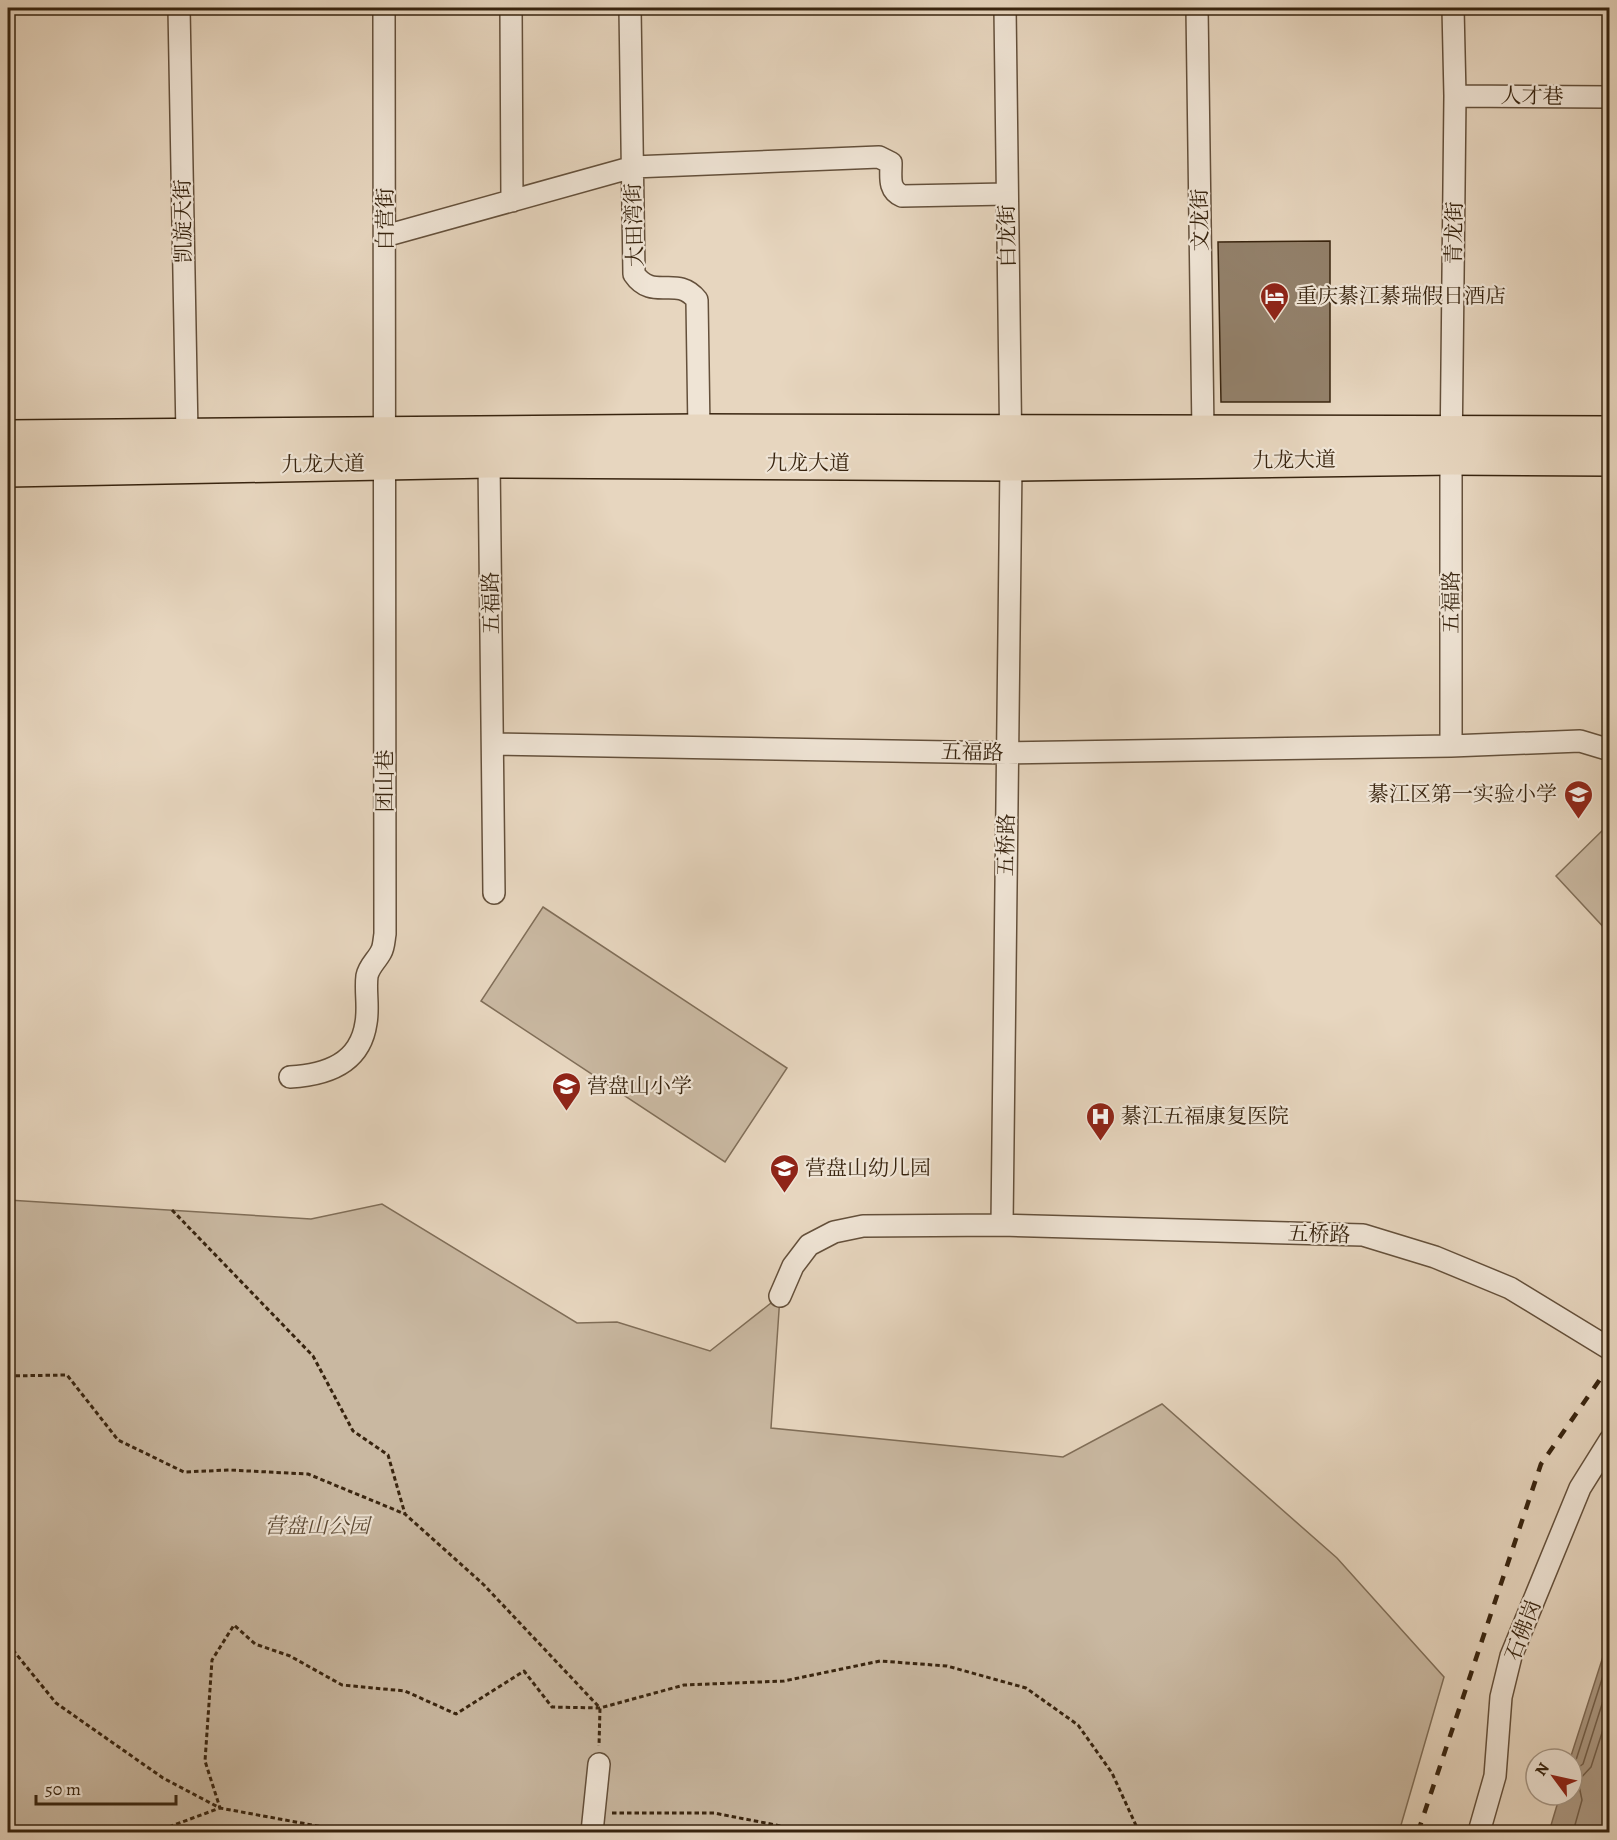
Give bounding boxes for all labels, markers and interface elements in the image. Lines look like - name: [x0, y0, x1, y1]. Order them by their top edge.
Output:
- street label: 人才巷: [1500, 81, 1564, 111]
- street label: 凯旋天街: [168, 179, 198, 263]
- street label: 大田湾街: [619, 183, 649, 267]
- street label: 白营街: [371, 188, 399, 251]
- street label: 文龙街: [1185, 188, 1215, 252]
- street label: 青龙街: [1439, 201, 1469, 265]
- street label: 白龙街: [992, 204, 1022, 268]
- hotel icon: 重庆綦江綦瑞假日酒店: [1259, 280, 1291, 322]
- place label: 重庆綦江綦瑞假日酒店: [1296, 282, 1506, 310]
- street label: 九龙大道: [1252, 445, 1336, 475]
- street label: 九龙大道: [281, 449, 365, 479]
- street label: 九龙大道: [766, 449, 850, 477]
- street label: 五福路: [476, 571, 506, 635]
- street label: 五福路: [1437, 571, 1465, 634]
- street label: 五福路: [940, 737, 1004, 767]
- street label: 团山巷: [371, 750, 399, 813]
- school or university icon: 綦江区第一实验小学: [1562, 778, 1594, 820]
- place label: 綦江区第一实验小学: [1368, 780, 1557, 808]
- street label: 五桥路: [991, 813, 1021, 877]
- school or university icon: 营盘山小学: [550, 1070, 582, 1112]
- place label: 营盘山小学: [587, 1072, 692, 1100]
- hospital icon: 綦江五福康复医院: [1084, 1100, 1116, 1142]
- place label: 綦江五福康复医院: [1121, 1102, 1289, 1130]
- school or university icon: 营盘山幼儿园: [768, 1152, 800, 1194]
- place label: 营盘山幼儿园: [805, 1154, 931, 1182]
- street label: 五桥路: [1287, 1219, 1351, 1249]
- park label: 营盘山公园: [265, 1512, 372, 1540]
- street label: 石佛岗: [1499, 1596, 1547, 1664]
- north arrow: [1524, 1747, 1584, 1807]
- text: N: [1530, 1758, 1555, 1780]
- scale bar: [36, 1768, 176, 1806]
- text: 50 m: [45, 1777, 81, 1801]

